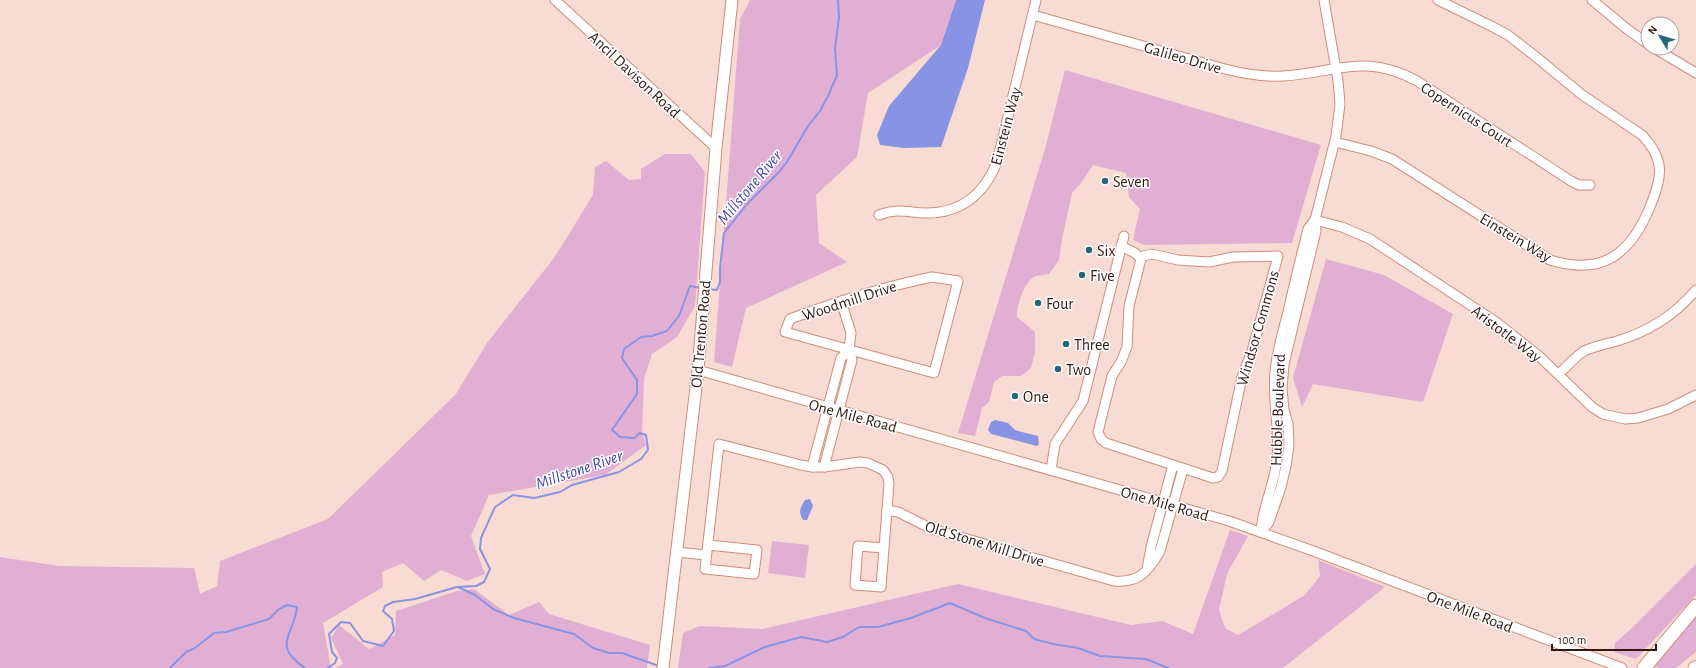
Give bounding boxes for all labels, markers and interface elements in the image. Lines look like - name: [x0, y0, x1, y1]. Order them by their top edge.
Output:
- north arrow: [1640, 16, 1680, 56]
- text: N: [1646, 24, 1659, 37]
- street label: Ancil Davison Road: [586, 28, 683, 121]
- street label: Galileo Drive: [1142, 39, 1223, 77]
- street label: Copernicus Court: [1418, 79, 1515, 150]
- street label: Einstein Way: [988, 85, 1025, 167]
- water label: Millstone River: [714, 147, 785, 228]
- place label: Seven: [1113, 174, 1150, 190]
- marker: Seven: [1100, 176, 1110, 186]
- street label: Einstein Way: [1476, 210, 1554, 266]
- place label: Six: [1097, 243, 1115, 259]
- marker: Six: [1084, 245, 1094, 255]
- place label: Five: [1090, 268, 1115, 284]
- street label: Windsor Commons: [1234, 269, 1282, 388]
- marker: Five: [1077, 270, 1087, 280]
- street label: Woodmill Drive: [800, 278, 898, 324]
- street label: Old Trenton Road: [688, 280, 714, 389]
- place label: Four: [1046, 296, 1074, 312]
- marker: Four: [1033, 298, 1043, 308]
- street label: Aristotle Way: [1468, 302, 1545, 366]
- place label: Three: [1074, 337, 1110, 353]
- marker: Three: [1061, 339, 1071, 349]
- street label: Hubble Boulevard: [1268, 354, 1288, 466]
- place label: Two: [1066, 362, 1091, 378]
- marker: Two: [1053, 364, 1063, 374]
- place label: One: [1023, 389, 1049, 405]
- marker: One: [1010, 391, 1020, 401]
- street label: One Mile Road: [807, 396, 899, 435]
- water label: Millstone River: [533, 446, 625, 492]
- street label: One Mile Road: [1119, 484, 1211, 524]
- street label: Old Stone Mill Drive: [923, 518, 1046, 570]
- street label: One Mile Road: [1424, 588, 1515, 636]
- scale bar: [1552, 626, 1656, 652]
- text: 100 m: [1558, 634, 1586, 646]

